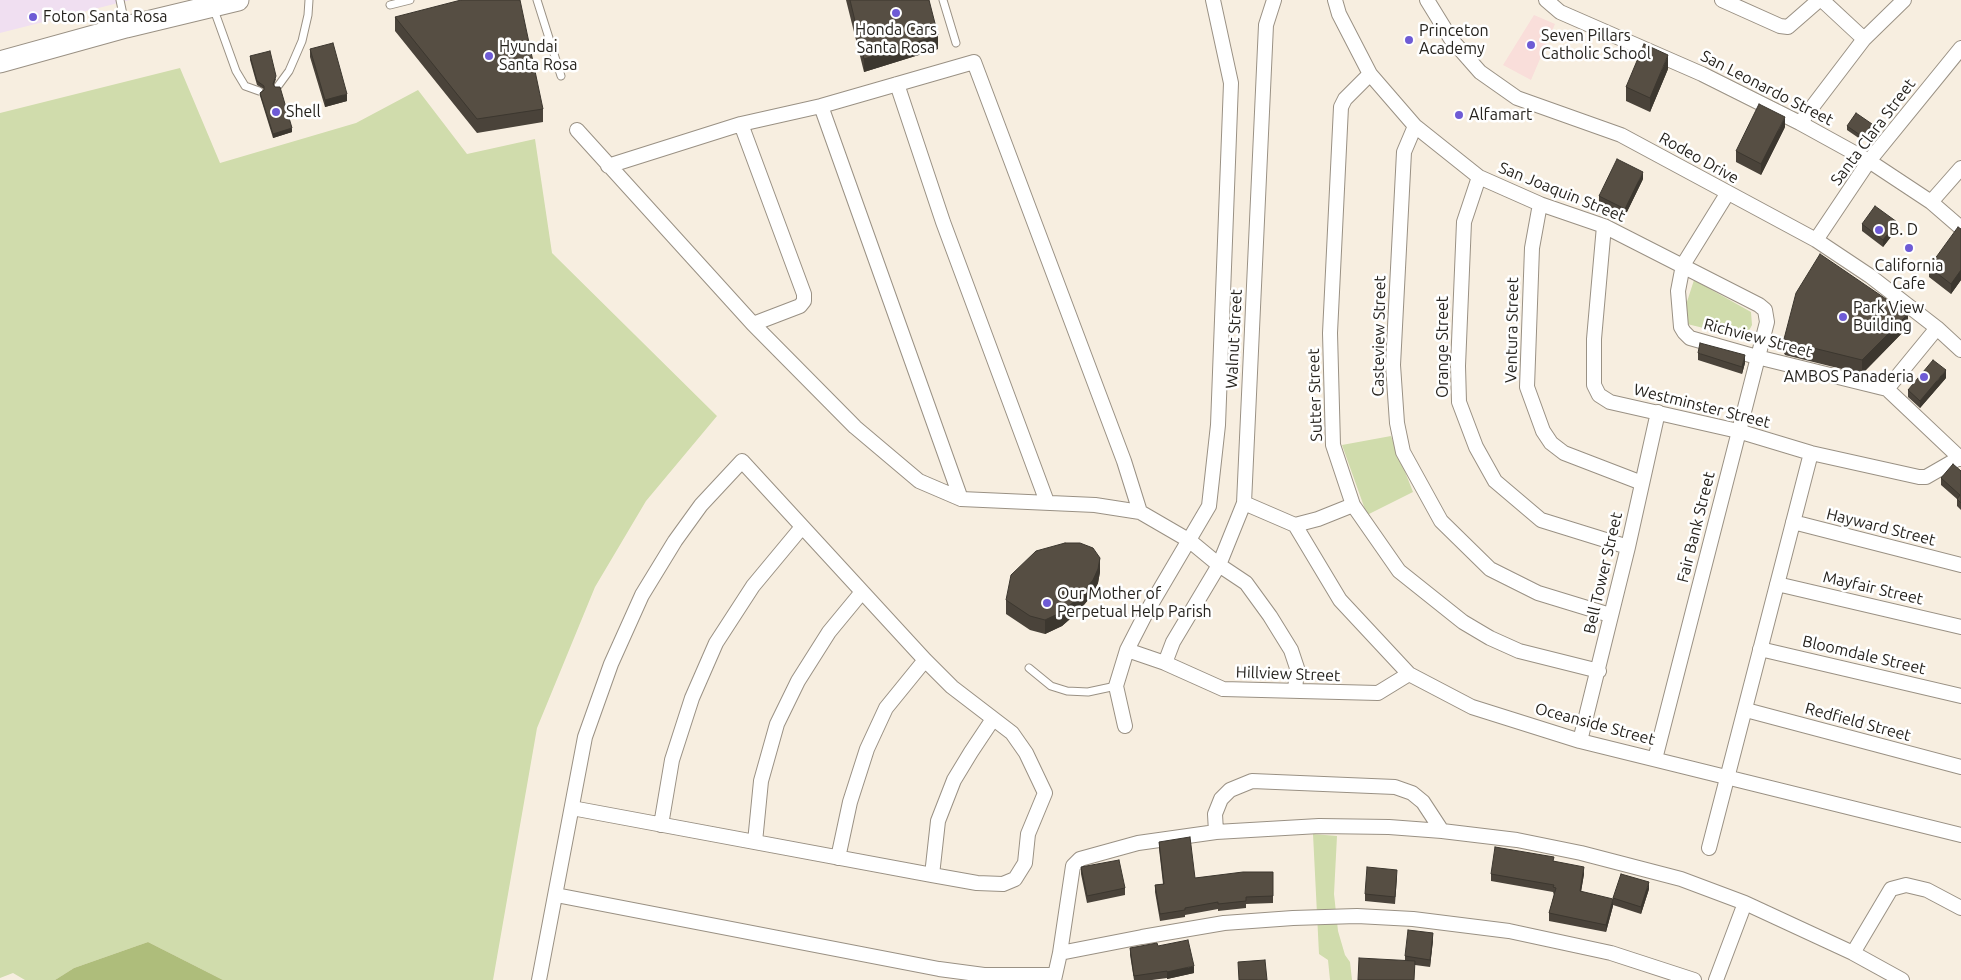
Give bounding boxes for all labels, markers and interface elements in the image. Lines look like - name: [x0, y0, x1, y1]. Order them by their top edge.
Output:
- place label: Foton Santa Rosa: [43, 7, 168, 27]
- marker: Honda Cars Santa Rosa: [890, 7, 902, 19]
- marker: Foton Santa Rosa: [27, 11, 39, 23]
- place label: Honda Cars Santa Rosa: [855, 20, 937, 58]
- place label: Princeton Academy: [1419, 21, 1489, 59]
- place label: Seven Pillars Catholic School: [1541, 26, 1651, 64]
- marker: Princeton Academy: [1403, 34, 1415, 46]
- place label: Hyundai Santa Rosa: [499, 37, 577, 75]
- marker: Seven Pillars Catholic School: [1525, 39, 1537, 51]
- street label: San Leonardo Street: [1697, 46, 1837, 130]
- marker: Hyundai Santa Rosa: [483, 50, 495, 62]
- street label: Santa Clara Street: [1827, 75, 1919, 189]
- place label: Shell: [286, 102, 321, 122]
- place label: Alfamart: [1469, 105, 1532, 125]
- marker: Shell: [270, 106, 282, 118]
- marker: Alfamart: [1453, 109, 1465, 121]
- street label: Rodeo Drive: [1656, 128, 1742, 188]
- street label: San Joaquin Street: [1496, 158, 1628, 226]
- place label: B. D: [1889, 220, 1918, 240]
- marker: B. D: [1873, 224, 1885, 236]
- marker: California Cafe: [1903, 242, 1915, 254]
- place label: California Cafe: [1875, 256, 1943, 294]
- street label: Casteview Street: [1368, 275, 1390, 397]
- street label: Ventura Street: [1501, 277, 1523, 383]
- street label: Walnut Street: [1222, 289, 1246, 389]
- street label: Orange Street: [1433, 296, 1453, 398]
- place label: Park View Building: [1853, 298, 1924, 336]
- marker: Park View Building: [1837, 311, 1849, 323]
- street label: Richview Street: [1702, 314, 1814, 362]
- street label: Sutter Street: [1304, 348, 1326, 442]
- place label: AMBOS Panaderia: [1784, 367, 1914, 387]
- marker: AMBOS Panaderia: [1918, 371, 1930, 383]
- street label: Westminster Street: [1632, 380, 1772, 432]
- street label: Fair Bank Street: [1673, 470, 1719, 584]
- street label: Hayward Street: [1824, 504, 1938, 550]
- street label: Bell Tower Street: [1580, 510, 1626, 636]
- street label: Mayfair Street: [1821, 567, 1925, 609]
- place label: Our Mother of Perpetual Help Parish: [1057, 584, 1212, 622]
- marker: Our Mother of Perpetual Help Parish: [1041, 597, 1053, 609]
- street label: Bloomdale Street: [1801, 631, 1927, 679]
- street label: Hillview Street: [1235, 663, 1341, 685]
- street label: Oceanside Street: [1533, 699, 1657, 749]
- street label: Redfield Street: [1803, 699, 1913, 745]

